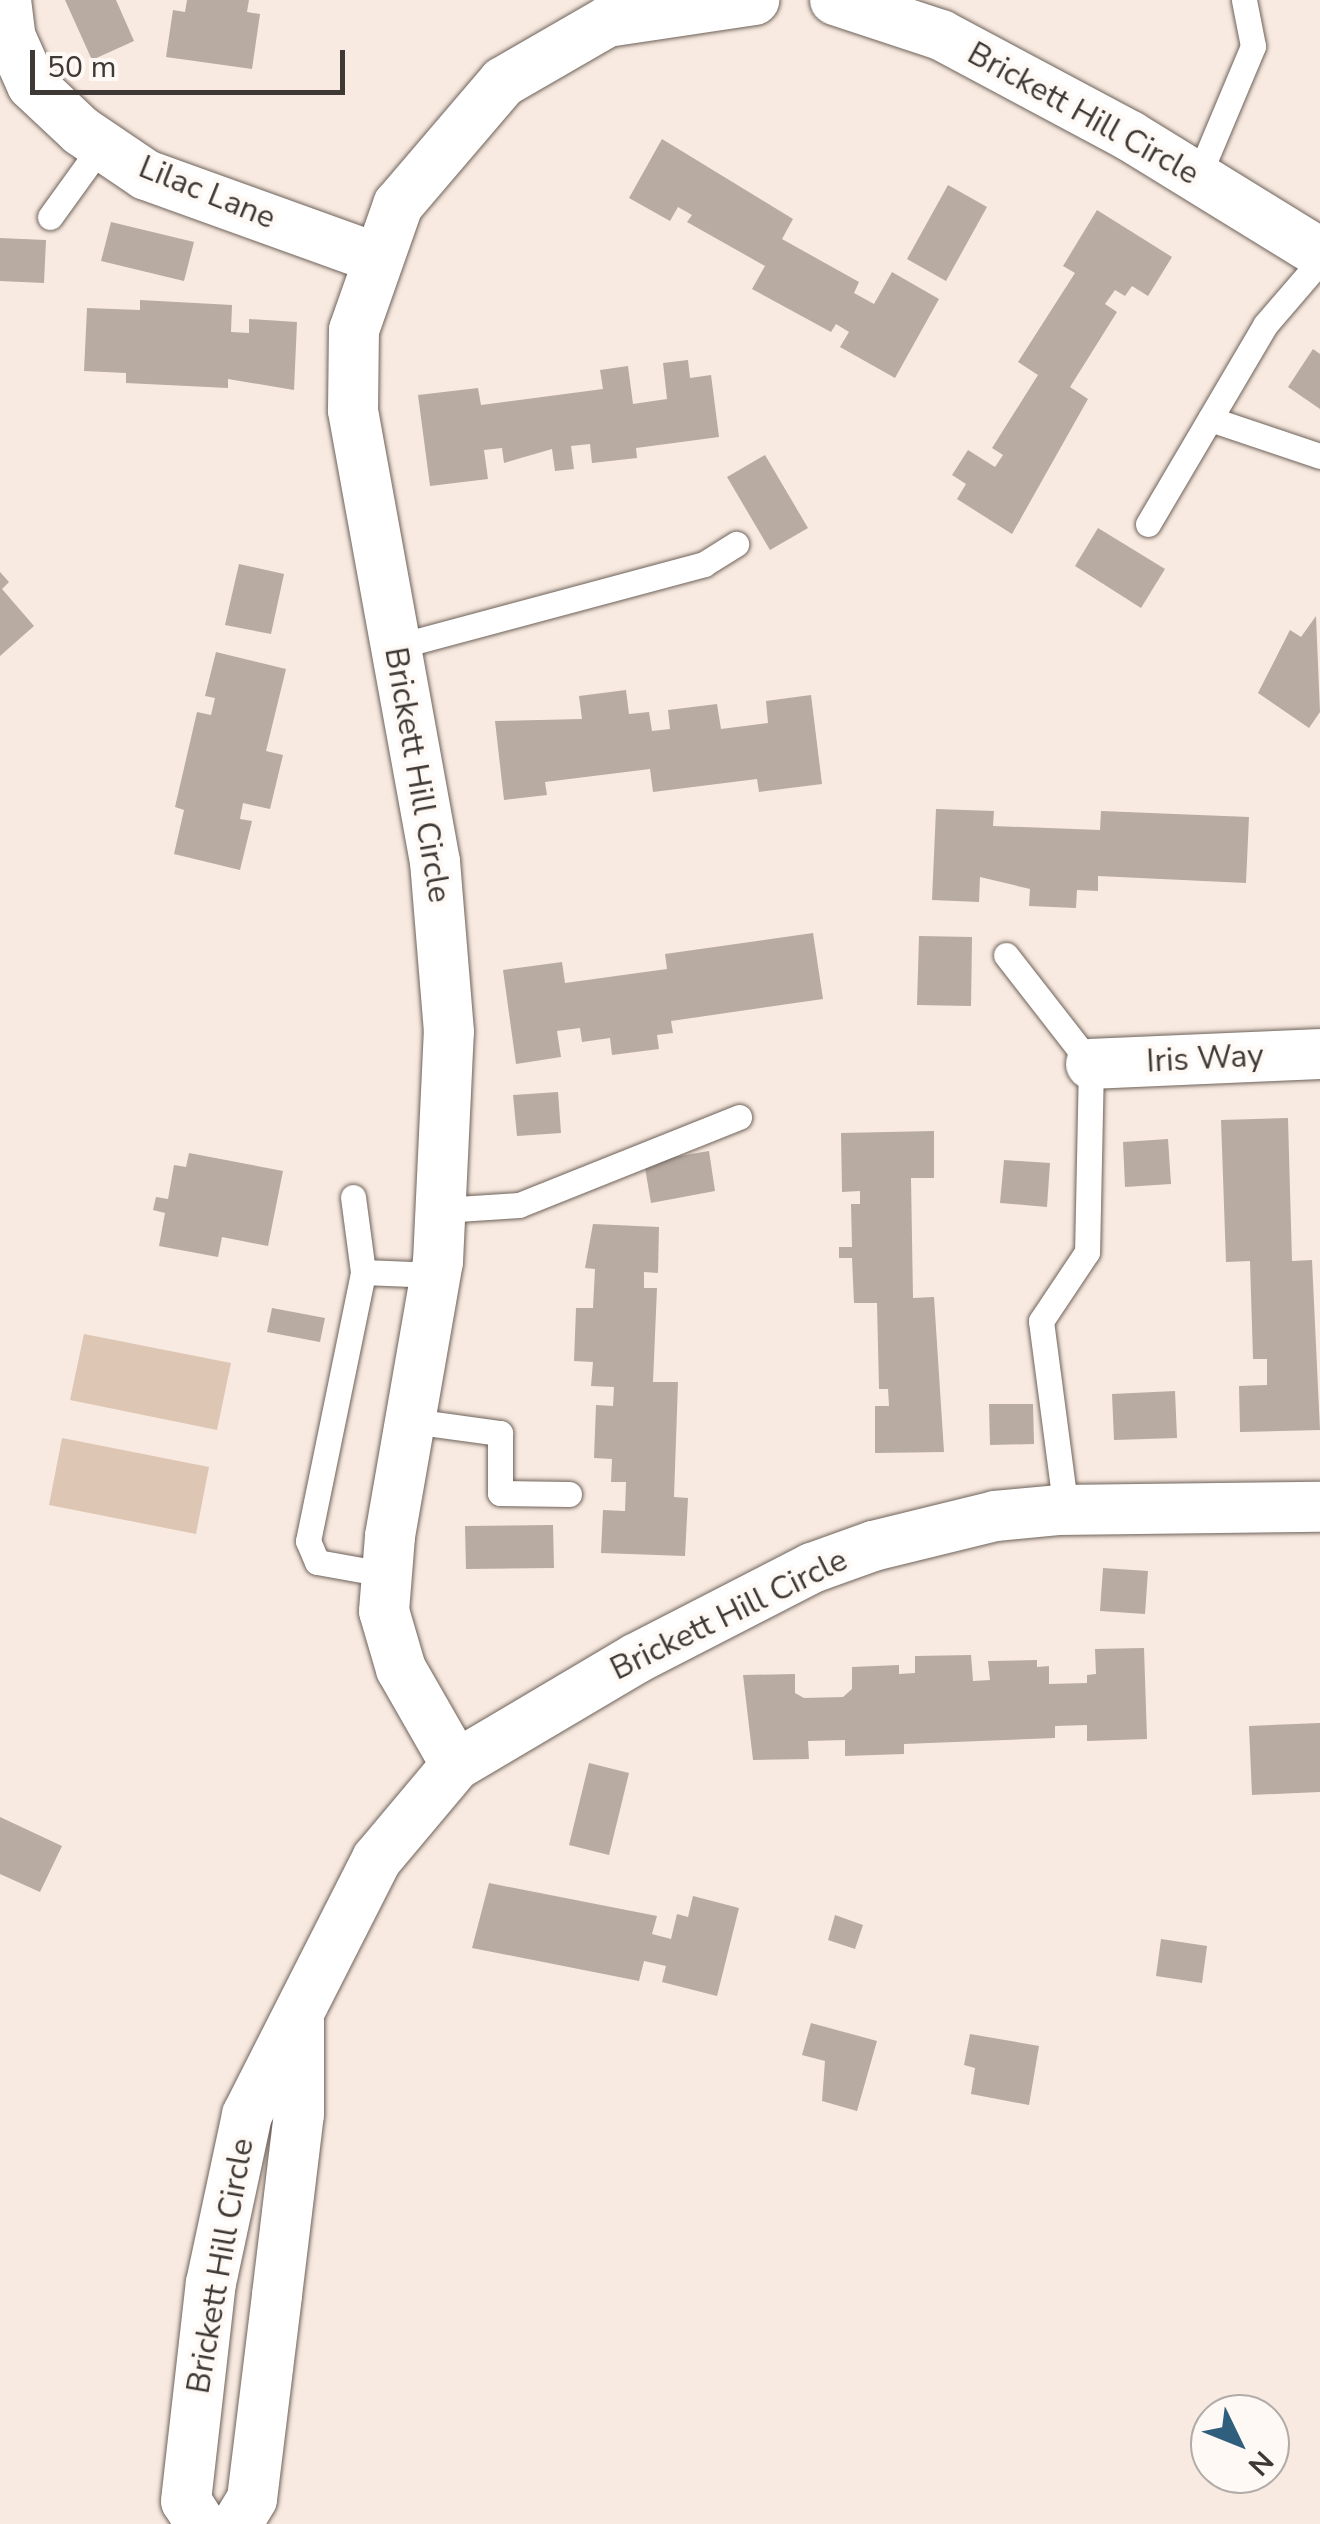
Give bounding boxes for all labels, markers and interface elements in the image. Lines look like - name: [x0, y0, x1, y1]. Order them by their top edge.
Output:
- scale bar: [35, 30, 350, 92]
- street label: Brickett Hill Circle: [961, 35, 1205, 193]
- text: 50 m: [47, 47, 116, 88]
- street label: Lilac Lane: [133, 148, 281, 238]
- street label: Brickett Hill Circle: [376, 644, 458, 906]
- street label: Iris Way: [1145, 1037, 1265, 1081]
- street label: Brickett Hill Circle: [604, 1541, 854, 1689]
- street label: Brickett Hill Circle: [180, 2135, 262, 2397]
- north arrow: [1190, 2394, 1290, 2494]
- text: N: [1239, 2442, 1282, 2484]

